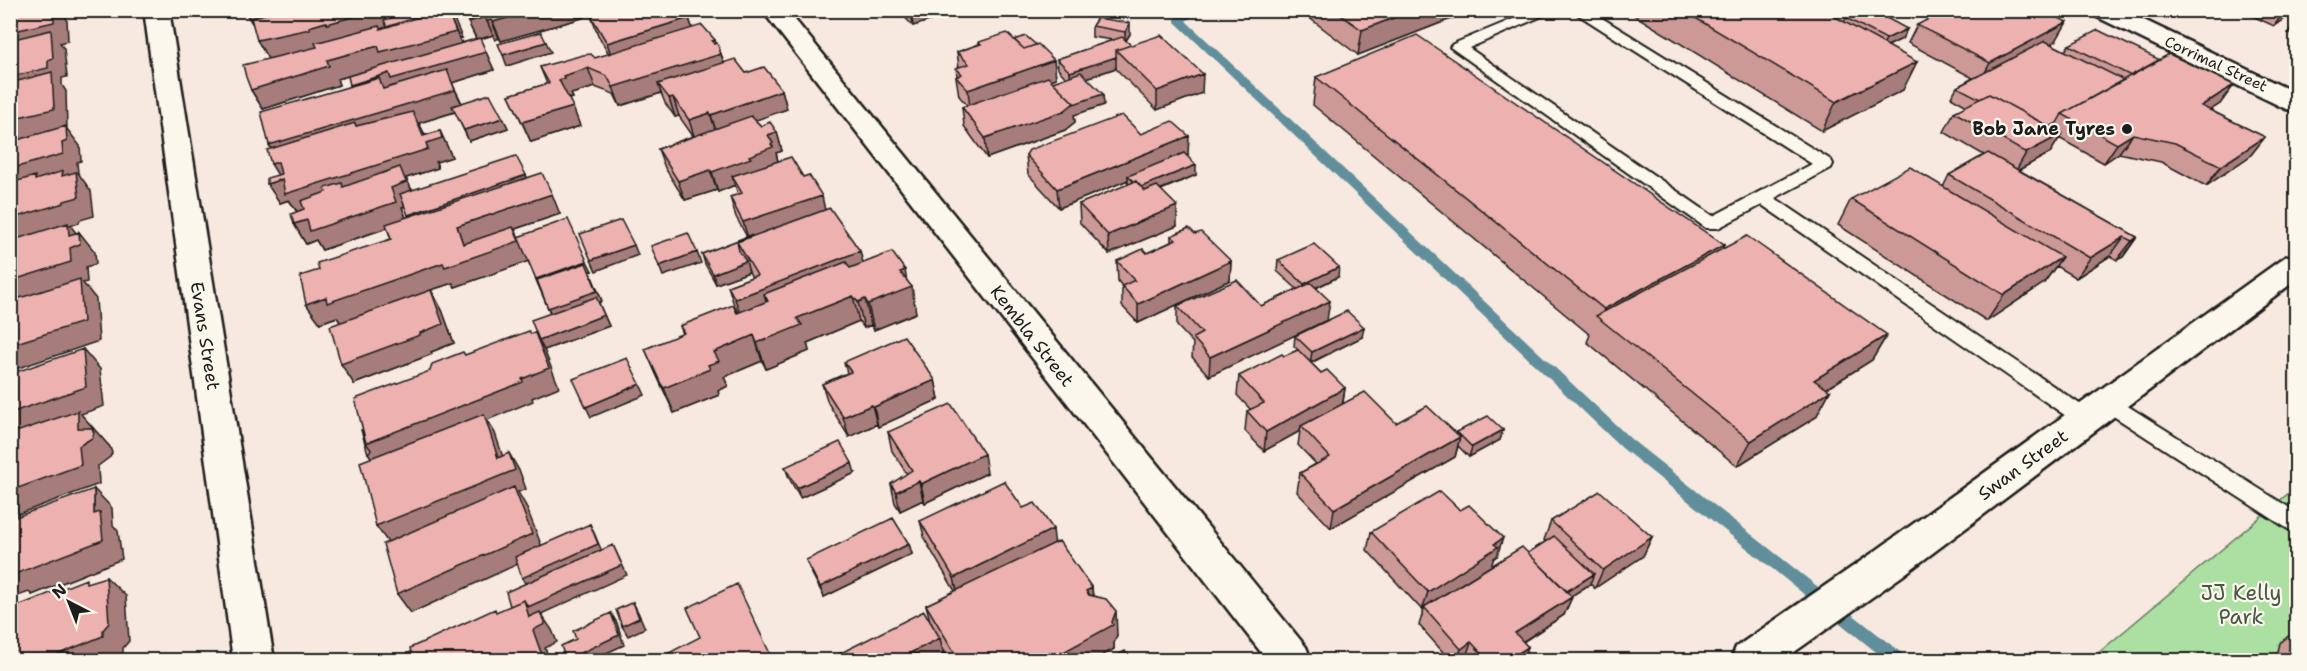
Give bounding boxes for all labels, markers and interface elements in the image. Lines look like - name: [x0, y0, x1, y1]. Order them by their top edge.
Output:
- street label: Corrimal Street: [2161, 31, 2271, 97]
- place label: Bob Jane Tyres: [1972, 117, 2115, 141]
- marker: Bob Jane Tyres: [2120, 122, 2134, 136]
- street label: Evans Street: [185, 280, 225, 392]
- street label: Kembla Street: [985, 280, 1079, 392]
- street label: Swan Street: [1973, 424, 2073, 506]
- north arrow: [39, 572, 99, 632]
- text: N: [48, 579, 71, 603]
- park label: JJ Kelly Park: [2201, 579, 2281, 631]

